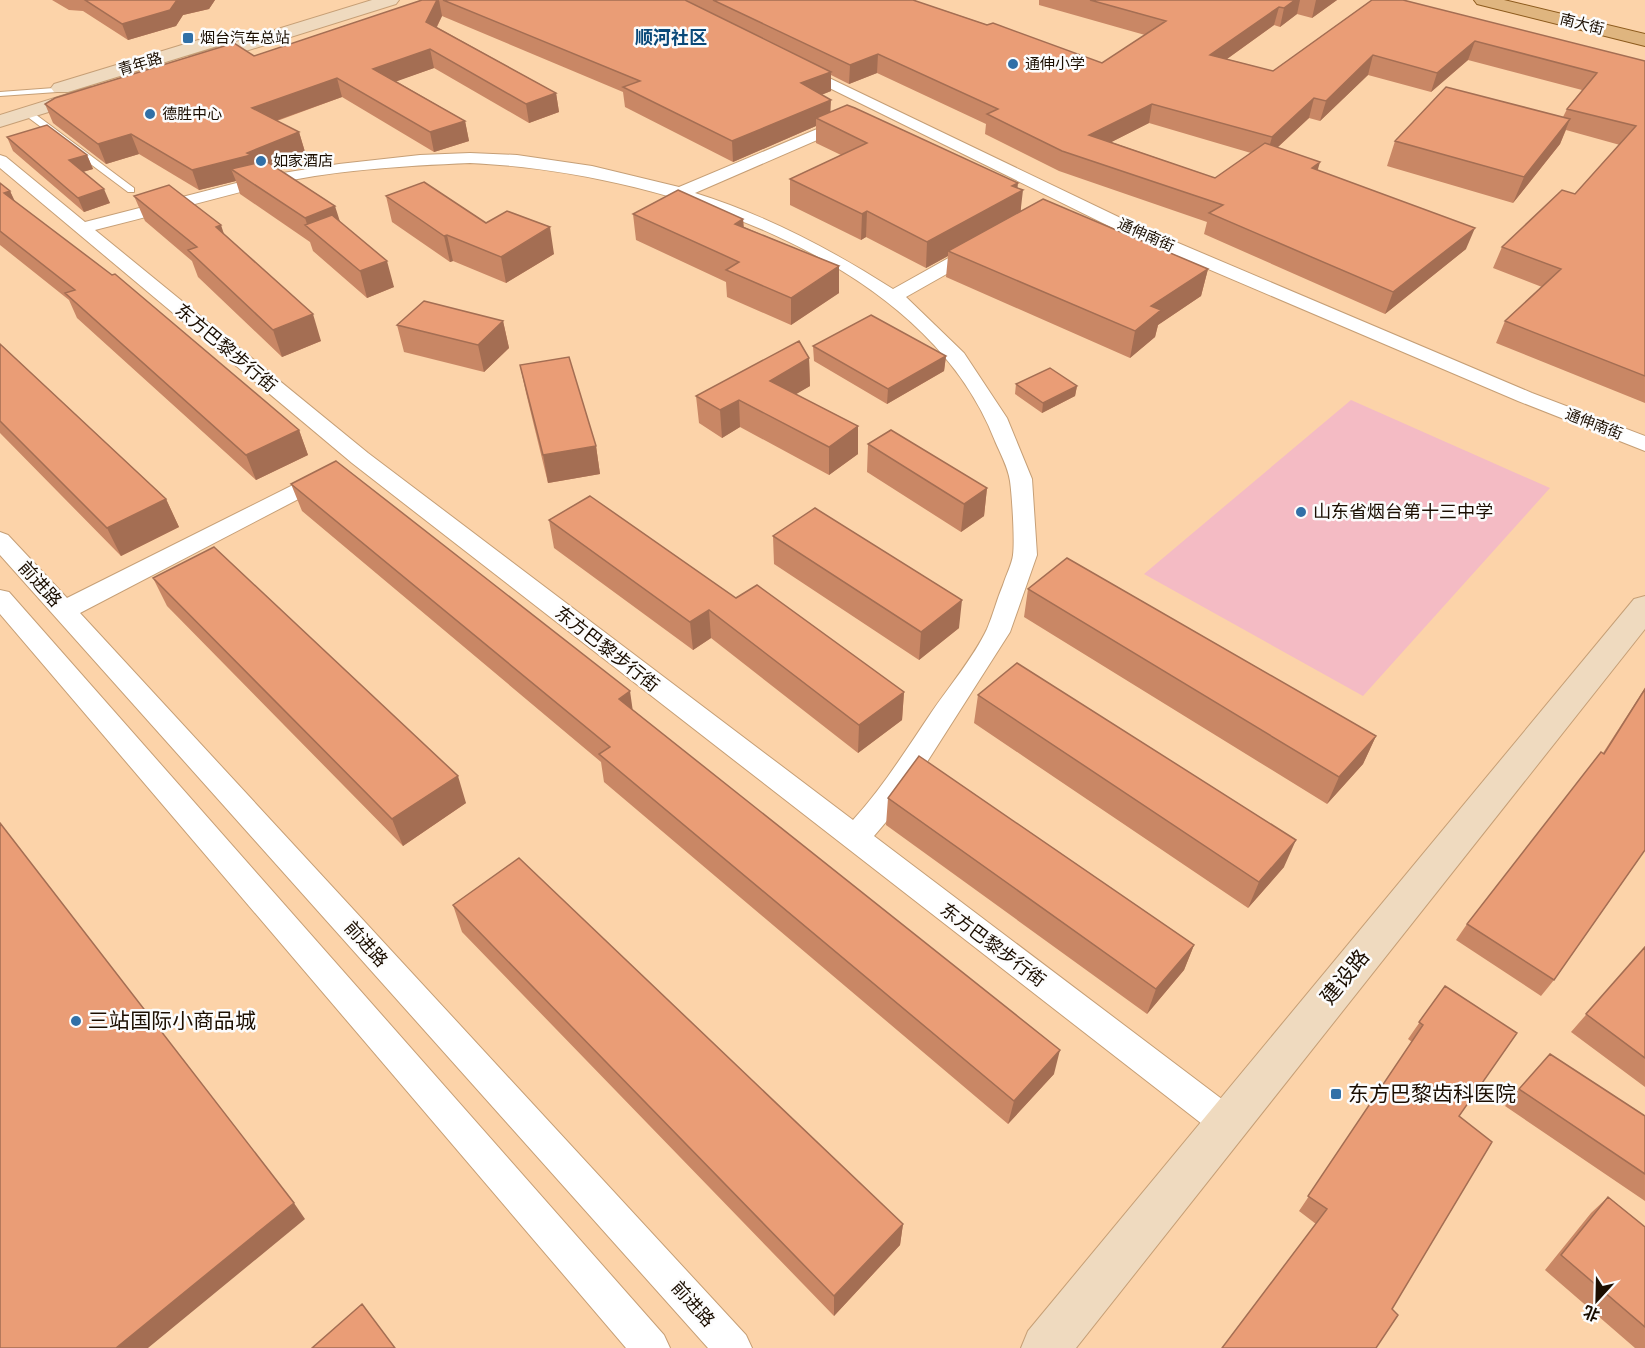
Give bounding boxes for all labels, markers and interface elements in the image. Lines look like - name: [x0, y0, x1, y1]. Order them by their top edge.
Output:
- street label: 南大街: [1558, 10, 1606, 38]
- district label: 顺河社区: [635, 27, 707, 49]
- place label: 烟台汽车总站: [200, 29, 290, 47]
- marker: 烟台汽车总站: [181, 31, 195, 45]
- street label: 青年路: [116, 49, 164, 79]
- place label: 通伸小学: [1025, 55, 1085, 73]
- marker: 通伸小学: [1006, 57, 1020, 71]
- place label: 德胜中心: [162, 105, 222, 123]
- marker: 德胜中心: [143, 107, 157, 121]
- place label: 如家酒店: [273, 152, 333, 170]
- marker: 如家酒店: [254, 154, 268, 168]
- street label: 通伸南街: [1115, 215, 1177, 255]
- street label: 东方巴黎步行街: [171, 299, 281, 397]
- street label: 通伸南街: [1563, 405, 1625, 443]
- place label: 山东省烟台第十三中学: [1313, 501, 1493, 523]
- marker: 山东省烟台第十三中学: [1294, 505, 1308, 519]
- street label: 前进路: [14, 557, 66, 611]
- street label: 东方巴黎步行街: [551, 602, 663, 696]
- street label: 东方巴黎步行街: [936, 898, 1050, 992]
- street label: 前进路: [340, 917, 392, 971]
- street label: 建设路: [1315, 944, 1374, 1009]
- place label: 三站国际小商品城: [88, 1008, 256, 1033]
- marker: 三站国际小商品城: [69, 1014, 83, 1028]
- place label: 东方巴黎齿科医院: [1348, 1081, 1516, 1106]
- marker: 东方巴黎齿科医院: [1329, 1087, 1343, 1101]
- north arrow: [1567, 1270, 1627, 1330]
- street label: 前进路: [667, 1277, 719, 1331]
- text: 北: [1581, 1302, 1603, 1325]

